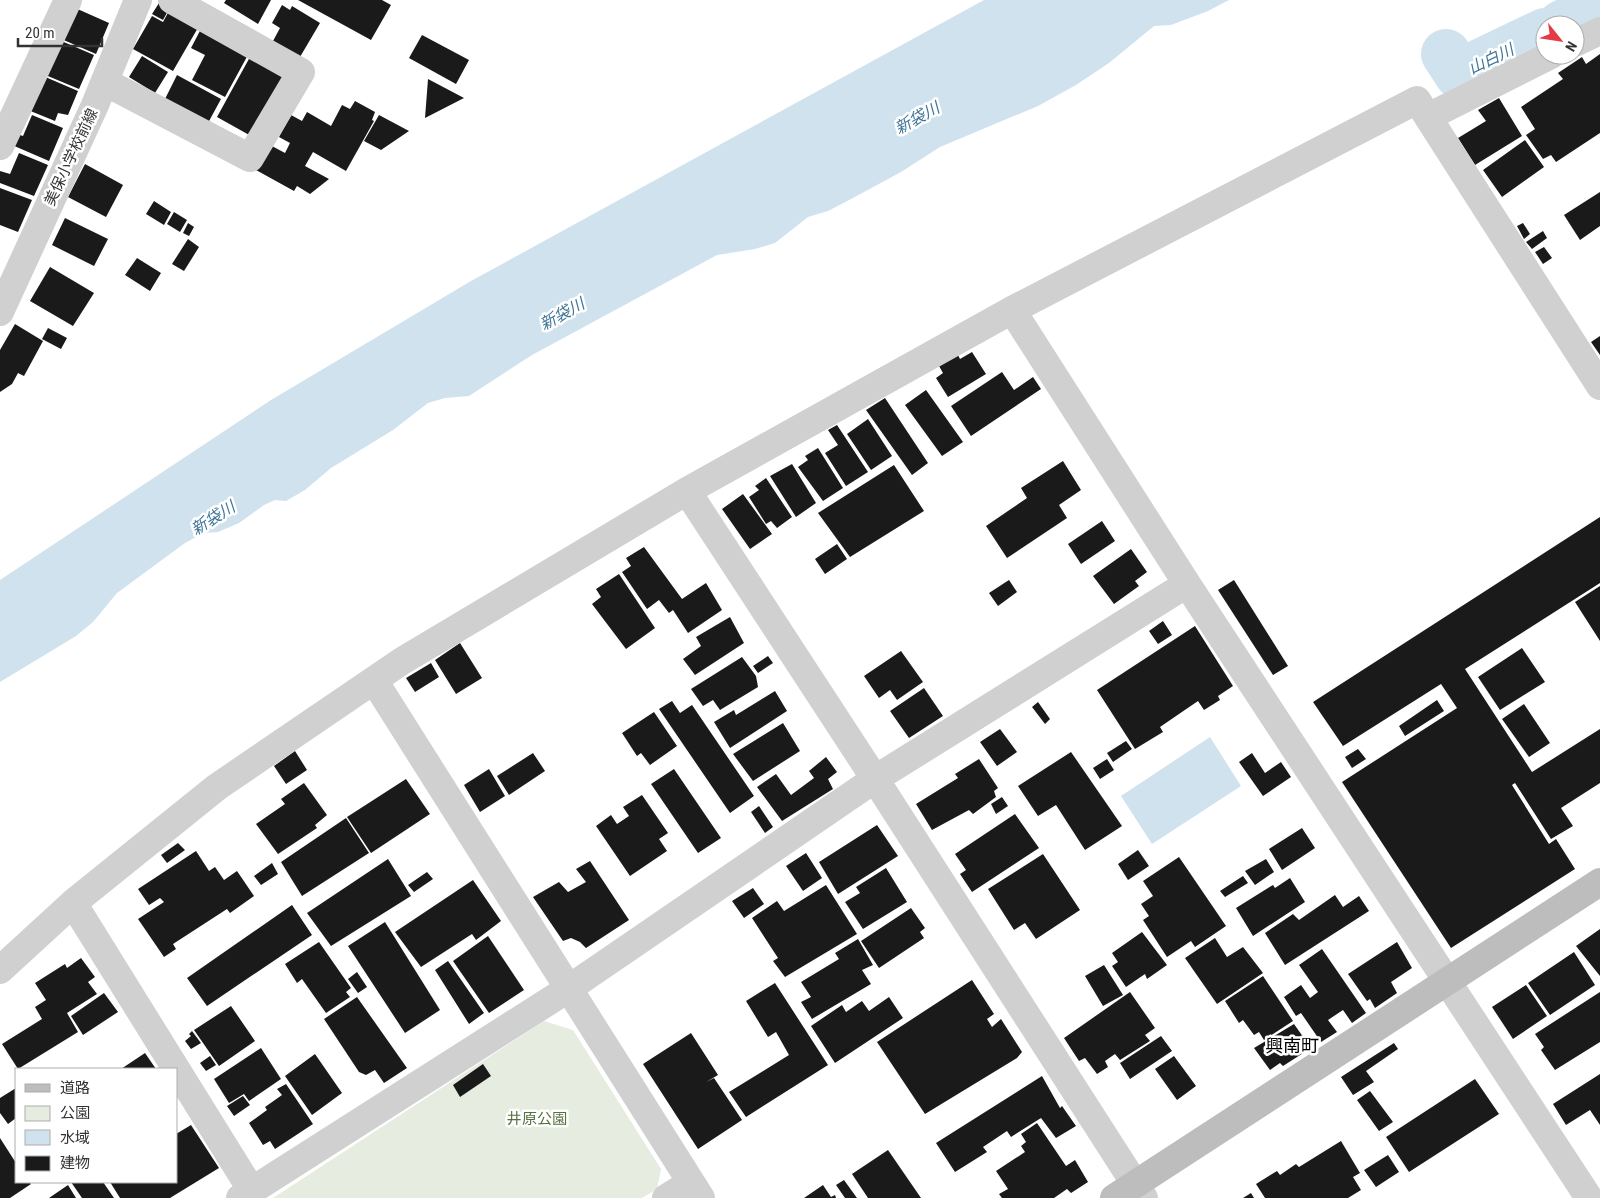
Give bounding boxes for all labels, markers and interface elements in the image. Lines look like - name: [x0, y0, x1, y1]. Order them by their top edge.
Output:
- scale bar: [18, 15, 101, 47]
- north arrow: [1535, 15, 1585, 65]
- text: 20 m: [25, 24, 55, 42]
- water label: 山白川: [1465, 39, 1519, 78]
- text: N: [1562, 39, 1580, 54]
- water label: 新袋川: [891, 97, 944, 138]
- street label: 美保小学校前線: [41, 106, 101, 208]
- water label: 新袋川: [536, 293, 589, 334]
- water label: 新袋川: [188, 496, 240, 539]
- district label: 興南町: [1265, 1035, 1319, 1056]
- legend: [15, 1068, 178, 1183]
- text: 道路: [60, 1079, 90, 1097]
- text: 公園: [60, 1104, 90, 1122]
- park label: 井原公園: [507, 1110, 567, 1128]
- text: 水域: [60, 1129, 90, 1147]
- text: 建物: [60, 1154, 90, 1172]

